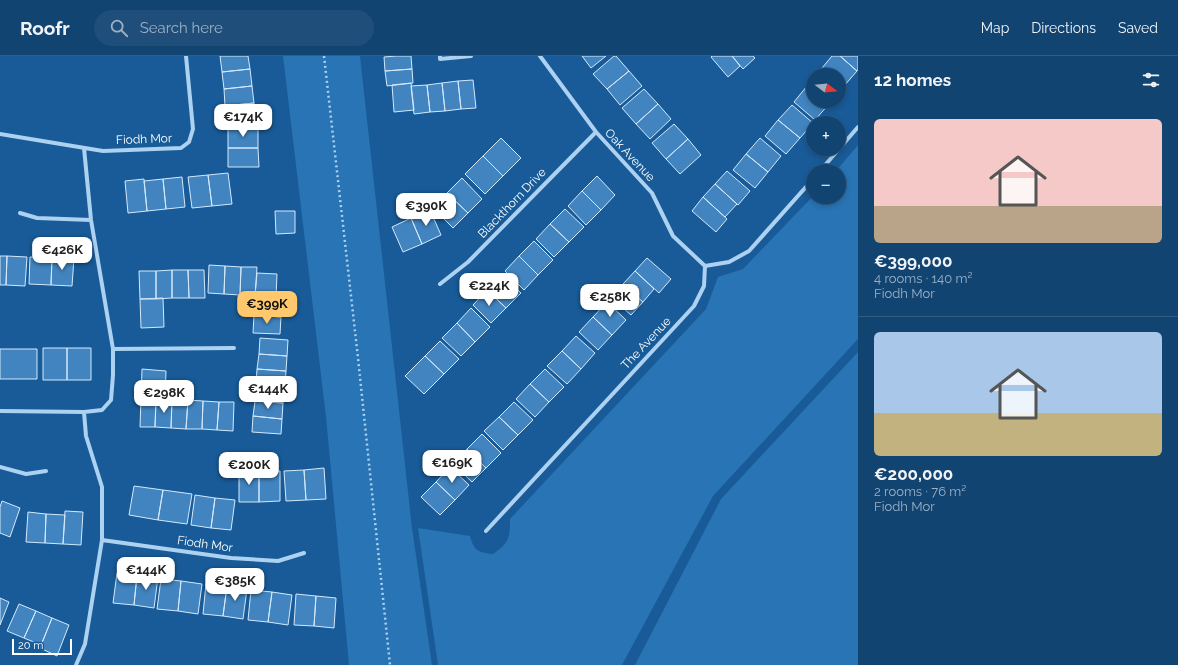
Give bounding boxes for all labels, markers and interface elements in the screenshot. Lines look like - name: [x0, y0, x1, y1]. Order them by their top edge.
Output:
- search box: [94, 10, 374, 46]
- text: Roofr: [20, 17, 70, 39]
- icon: search: [108, 17, 130, 39]
- text: Search here: [140, 19, 223, 37]
- text: Map: [981, 20, 1009, 36]
- text: Directions: [1031, 20, 1096, 36]
- text: Saved: [1118, 20, 1158, 36]
- north arrow: [806, 68, 846, 108]
- map controls: [806, 68, 846, 204]
- icon: filters: [1140, 69, 1162, 91]
- text: 12 homes: [874, 70, 951, 90]
- pin: €174K: [215, 104, 271, 138]
- text: €174K: [223, 109, 263, 124]
- button: +: [806, 116, 846, 156]
- street label: Oak Avenue: [602, 126, 658, 184]
- street label: Fiodh Mor: [116, 131, 173, 147]
- icon: home: [982, 145, 1054, 217]
- button: −: [806, 164, 846, 204]
- street label: Blackthorn Drive: [475, 165, 549, 241]
- pin: €390K: [398, 193, 454, 227]
- text: €390K: [405, 198, 447, 213]
- pin: €426K: [34, 237, 90, 271]
- text: €426K: [41, 242, 83, 257]
- text: €399,000: [874, 251, 952, 271]
- text: 4 rooms · 140 m²: [874, 271, 972, 286]
- pin: €224K: [461, 273, 517, 307]
- text: €224K: [468, 278, 510, 293]
- pin: €258K: [582, 284, 638, 318]
- text: Fiodh Mor: [874, 286, 935, 301]
- text: €258K: [589, 289, 631, 304]
- pin: €399K: [239, 291, 295, 325]
- text: €399K: [246, 296, 288, 311]
- street label: The Avenue: [618, 314, 674, 372]
- icon: home: [982, 358, 1054, 430]
- pin: €144K: [240, 376, 296, 410]
- pin: €298K: [136, 380, 192, 414]
- text: €144K: [248, 381, 288, 396]
- text: €298K: [143, 385, 185, 400]
- pin: €169K: [424, 450, 480, 484]
- pin: €200K: [221, 452, 277, 486]
- text: €169K: [431, 455, 473, 470]
- text: €200K: [228, 457, 270, 472]
- text: €200,000: [874, 464, 953, 484]
- text: 2 rooms · 76 m²: [874, 484, 966, 499]
- text: Fiodh Mor: [874, 499, 935, 514]
- street label: Fiodh Mor: [176, 533, 235, 555]
- pin: €144K: [118, 557, 174, 591]
- text: €144K: [126, 562, 166, 577]
- pin: €385K: [207, 568, 263, 602]
- text: €385K: [214, 573, 256, 588]
- scale bar: [12, 637, 72, 656]
- text: 20 m: [18, 639, 43, 652]

